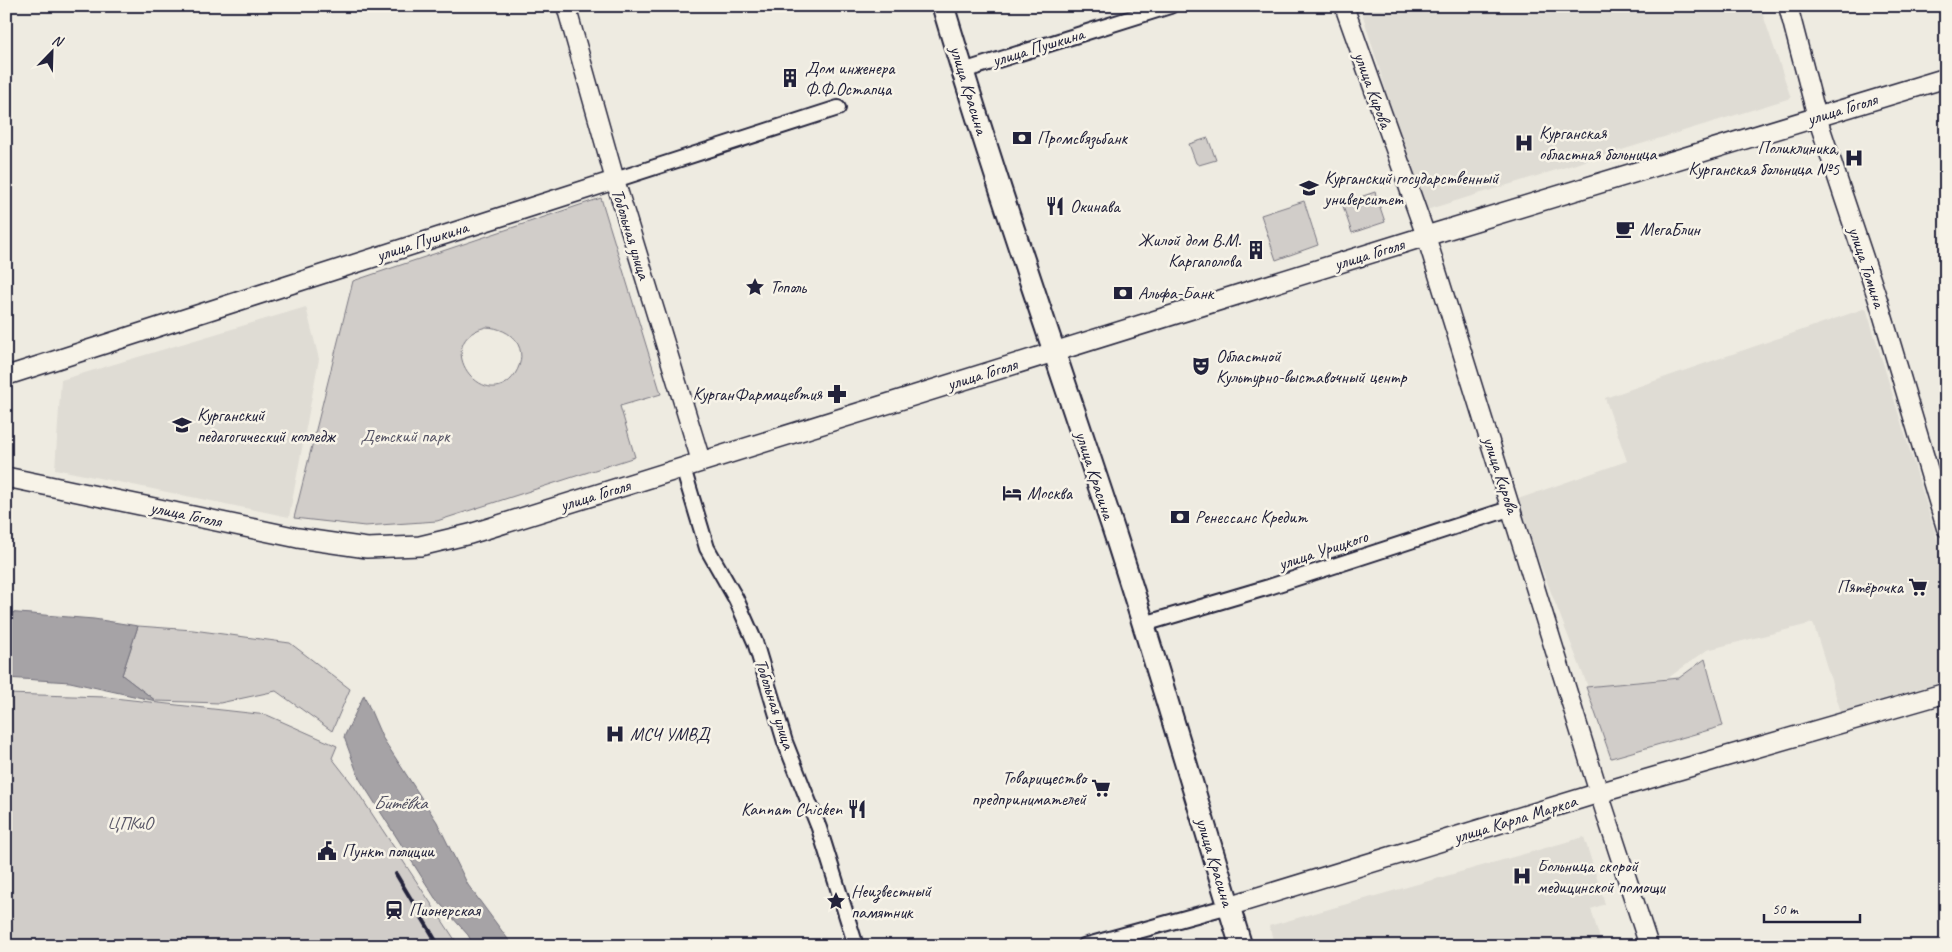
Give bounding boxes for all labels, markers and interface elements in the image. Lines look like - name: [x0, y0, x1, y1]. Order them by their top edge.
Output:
- street label: улица Пушкина: [988, 22, 1088, 72]
- north arrow: [28, 28, 78, 78]
- text: N: [50, 31, 66, 51]
- street label: улица Красина: [945, 42, 993, 138]
- street label: улица Кирова: [1349, 48, 1397, 133]
- place label: Дом инженера Ф.Ф.Остапца: [805, 57, 896, 100]
- building icon: Дом инженера Ф.Ф.Остапца: [779, 67, 801, 89]
- street label: улица Гоголя: [1803, 87, 1881, 130]
- place label: Курганская областная больница: [1539, 122, 1658, 165]
- bank icon: Промсвязьбанк: [1011, 127, 1033, 149]
- place label: Промсвязьбанк: [1037, 127, 1129, 150]
- hospital icon: Курганская областная больница: [1513, 132, 1535, 154]
- place label: Поликлиника, Курганская больница №5: [1688, 137, 1840, 180]
- hospital icon: Поликлиника, Курганская больница №5: [1843, 147, 1865, 169]
- place label: Курганский государственный университет: [1323, 167, 1500, 210]
- school or university icon: Курганский государственный университет: [1298, 177, 1320, 199]
- street label: Тобольная улица: [607, 186, 656, 283]
- restaurant icon: Окинава: [1044, 195, 1066, 217]
- place label: Окинава: [1070, 195, 1121, 217]
- street label: улица Пушкина: [372, 215, 472, 266]
- cafe icon: МегаБлин: [1614, 218, 1636, 240]
- place label: МегаБлин: [1640, 218, 1701, 240]
- street label: улица Томина: [1843, 223, 1891, 312]
- place label: Жилой дом В.М. Каргаполова: [1138, 229, 1243, 272]
- street label: улица Гоголя: [1330, 232, 1408, 275]
- building icon: Жилой дом В.М. Каргаполова: [1245, 239, 1267, 261]
- place icon: Тополь: [744, 276, 766, 298]
- place label: Тополь: [770, 276, 807, 298]
- bank icon: Альфа-Банк: [1112, 282, 1134, 304]
- place label: Альфа-Банк: [1138, 282, 1215, 304]
- place label: Областной Культурно-выставочный центр: [1216, 345, 1408, 388]
- street label: улица Гоголя: [943, 352, 1021, 395]
- theatre icon: Областной Культурно-выставочный центр: [1190, 355, 1212, 377]
- place label: КурганФармацевтия: [693, 383, 823, 405]
- pharmacy icon: КурганФармацевтия: [826, 383, 848, 405]
- place label: Курганский педагогический колледж: [197, 404, 337, 447]
- school or university icon: Курганский педагогический колледж: [171, 414, 193, 436]
- park label: Детский парк: [360, 425, 451, 447]
- street label: улица Красина: [1070, 427, 1120, 523]
- street label: улица Кирова: [1478, 433, 1524, 518]
- street label: улица Гоголя: [556, 473, 634, 516]
- hotel icon: Москва: [1001, 482, 1023, 504]
- place label: Москва: [1027, 482, 1074, 504]
- street label: улица Гоголя: [148, 496, 225, 533]
- bank icon: Ренессанс Кредит: [1169, 506, 1191, 528]
- place label: Ренессанс Кредит: [1195, 506, 1308, 528]
- street label: улица Урицкого: [1275, 525, 1372, 575]
- place label: Пятёрочка: [1837, 576, 1905, 598]
- supermarket icon: Пятёрочка: [1907, 576, 1929, 598]
- street label: Тобольная улица: [750, 656, 800, 753]
- hospital icon: МСЧ УМВД: [604, 723, 626, 745]
- place label: МСЧ УМВД: [630, 723, 711, 745]
- place label: Товарищество предпринимателей: [972, 767, 1088, 810]
- supermarket icon: Товарищество предпринимателей: [1090, 777, 1112, 799]
- street label: улица Карла Маркса: [1450, 789, 1580, 848]
- water label: Битёвка: [373, 791, 428, 815]
- place label: Kannam Chicken: [741, 798, 843, 820]
- restaurant icon: Kannam Chicken: [846, 798, 868, 820]
- park label: ЦПКиО: [107, 812, 155, 834]
- street label: улица Красина: [1191, 814, 1239, 910]
- public building icon: Пункт полиции: [316, 840, 338, 862]
- place label: Пункт полиции: [342, 840, 435, 862]
- place label: Больница скорой медицинской помощи: [1537, 855, 1666, 898]
- hospital icon: Больница скорой медицинской помощи: [1511, 865, 1533, 887]
- place label: Неизвестный памятник: [851, 880, 933, 923]
- place icon: Неизвестный памятник: [825, 890, 847, 912]
- scale bar: [1764, 892, 1861, 924]
- station icon: Пионерская: [383, 899, 405, 921]
- place label: Пионерская: [409, 899, 481, 921]
- text: 50 m: [1772, 900, 1799, 919]

